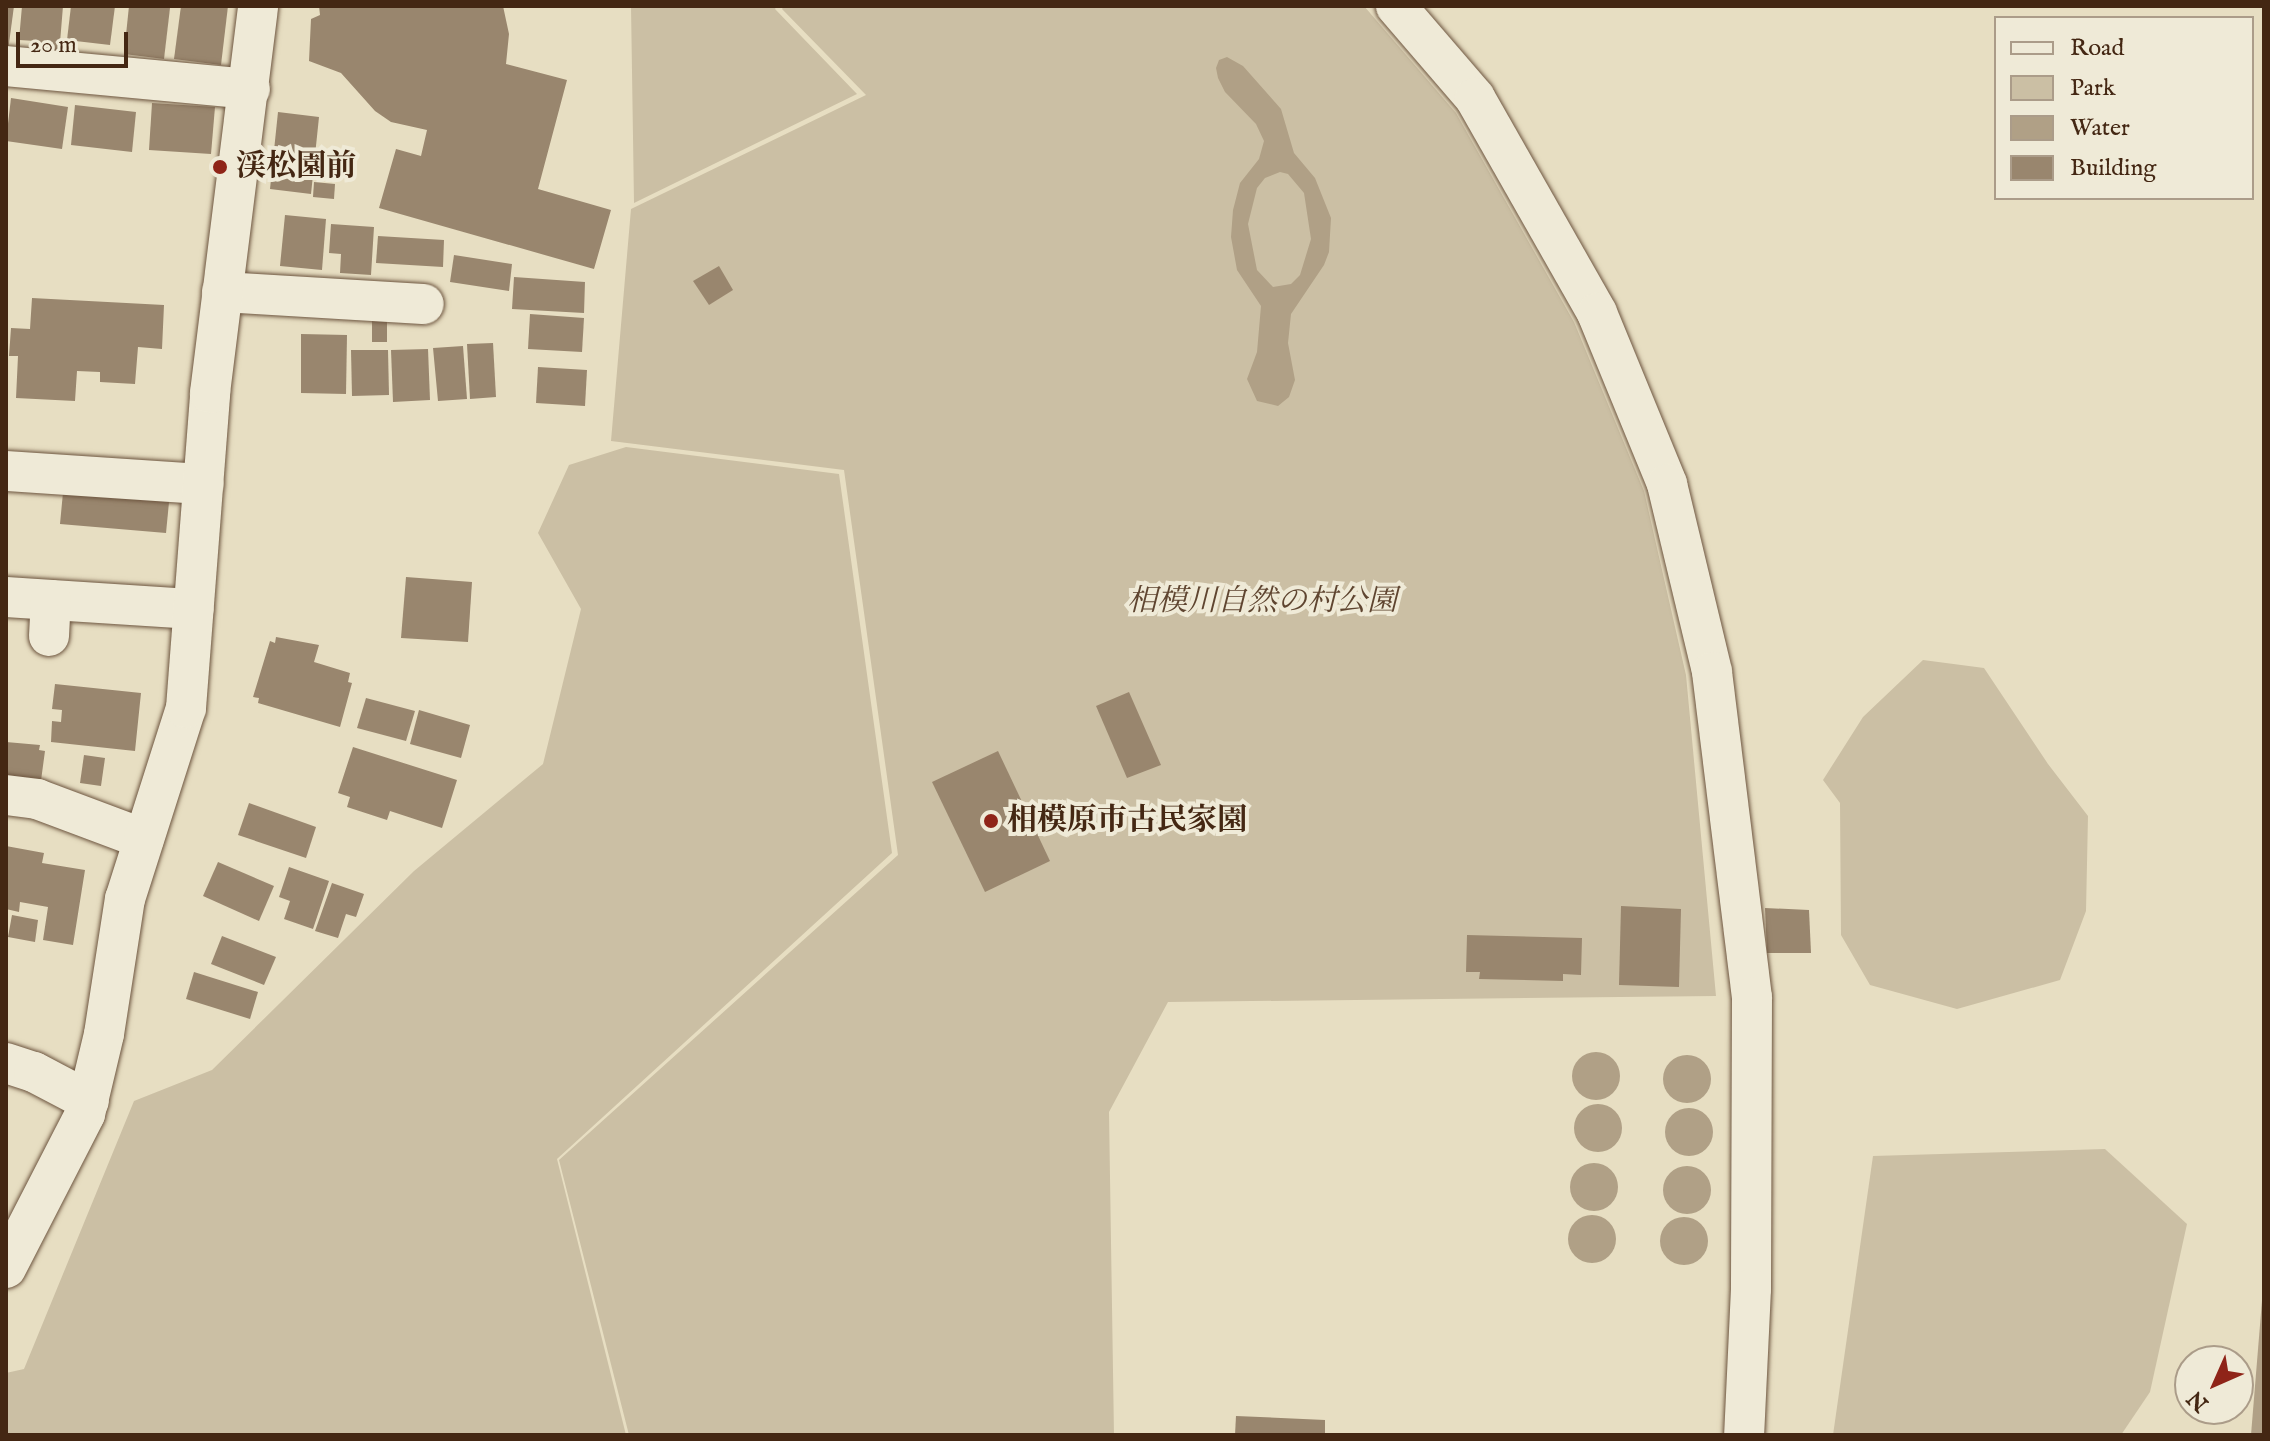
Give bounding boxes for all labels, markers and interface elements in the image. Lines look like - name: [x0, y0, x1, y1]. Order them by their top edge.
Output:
- scale bar: [20, 16, 132, 66]
- legend: [1994, 16, 2254, 200]
- text: 20 m: [30, 30, 77, 61]
- text: Road: [2070, 33, 2124, 64]
- text: Park: [2070, 73, 2116, 104]
- text: Water: [2070, 113, 2130, 144]
- place label: 渓松園前: [236, 149, 356, 185]
- text: Building: [2070, 153, 2156, 184]
- marker: 渓松園前: [211, 158, 229, 176]
- park label: 相模川自然の村公園: [1127, 584, 1397, 620]
- place label: 相模原市古民家園: [1007, 803, 1247, 839]
- marker: 相模原市古民家園: [982, 812, 1000, 830]
- north arrow: [2174, 1345, 2254, 1425]
- text: N: [2182, 1384, 2215, 1417]

